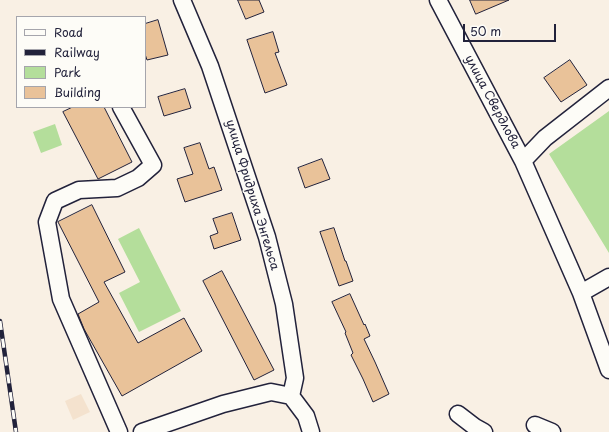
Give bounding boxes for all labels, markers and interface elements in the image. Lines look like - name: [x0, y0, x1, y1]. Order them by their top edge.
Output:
- legend: [16, 16, 146, 108]
- scale bar: [465, 16, 558, 42]
- text: 50 m: [470, 22, 501, 40]
- text: Road: [54, 23, 83, 41]
- text: Railway: [54, 43, 100, 61]
- street label: улица Свердлова: [461, 53, 523, 151]
- text: Park: [54, 63, 81, 81]
- text: Building: [54, 83, 101, 101]
- street label: улица Фридриха Энгельса: [222, 118, 282, 272]

